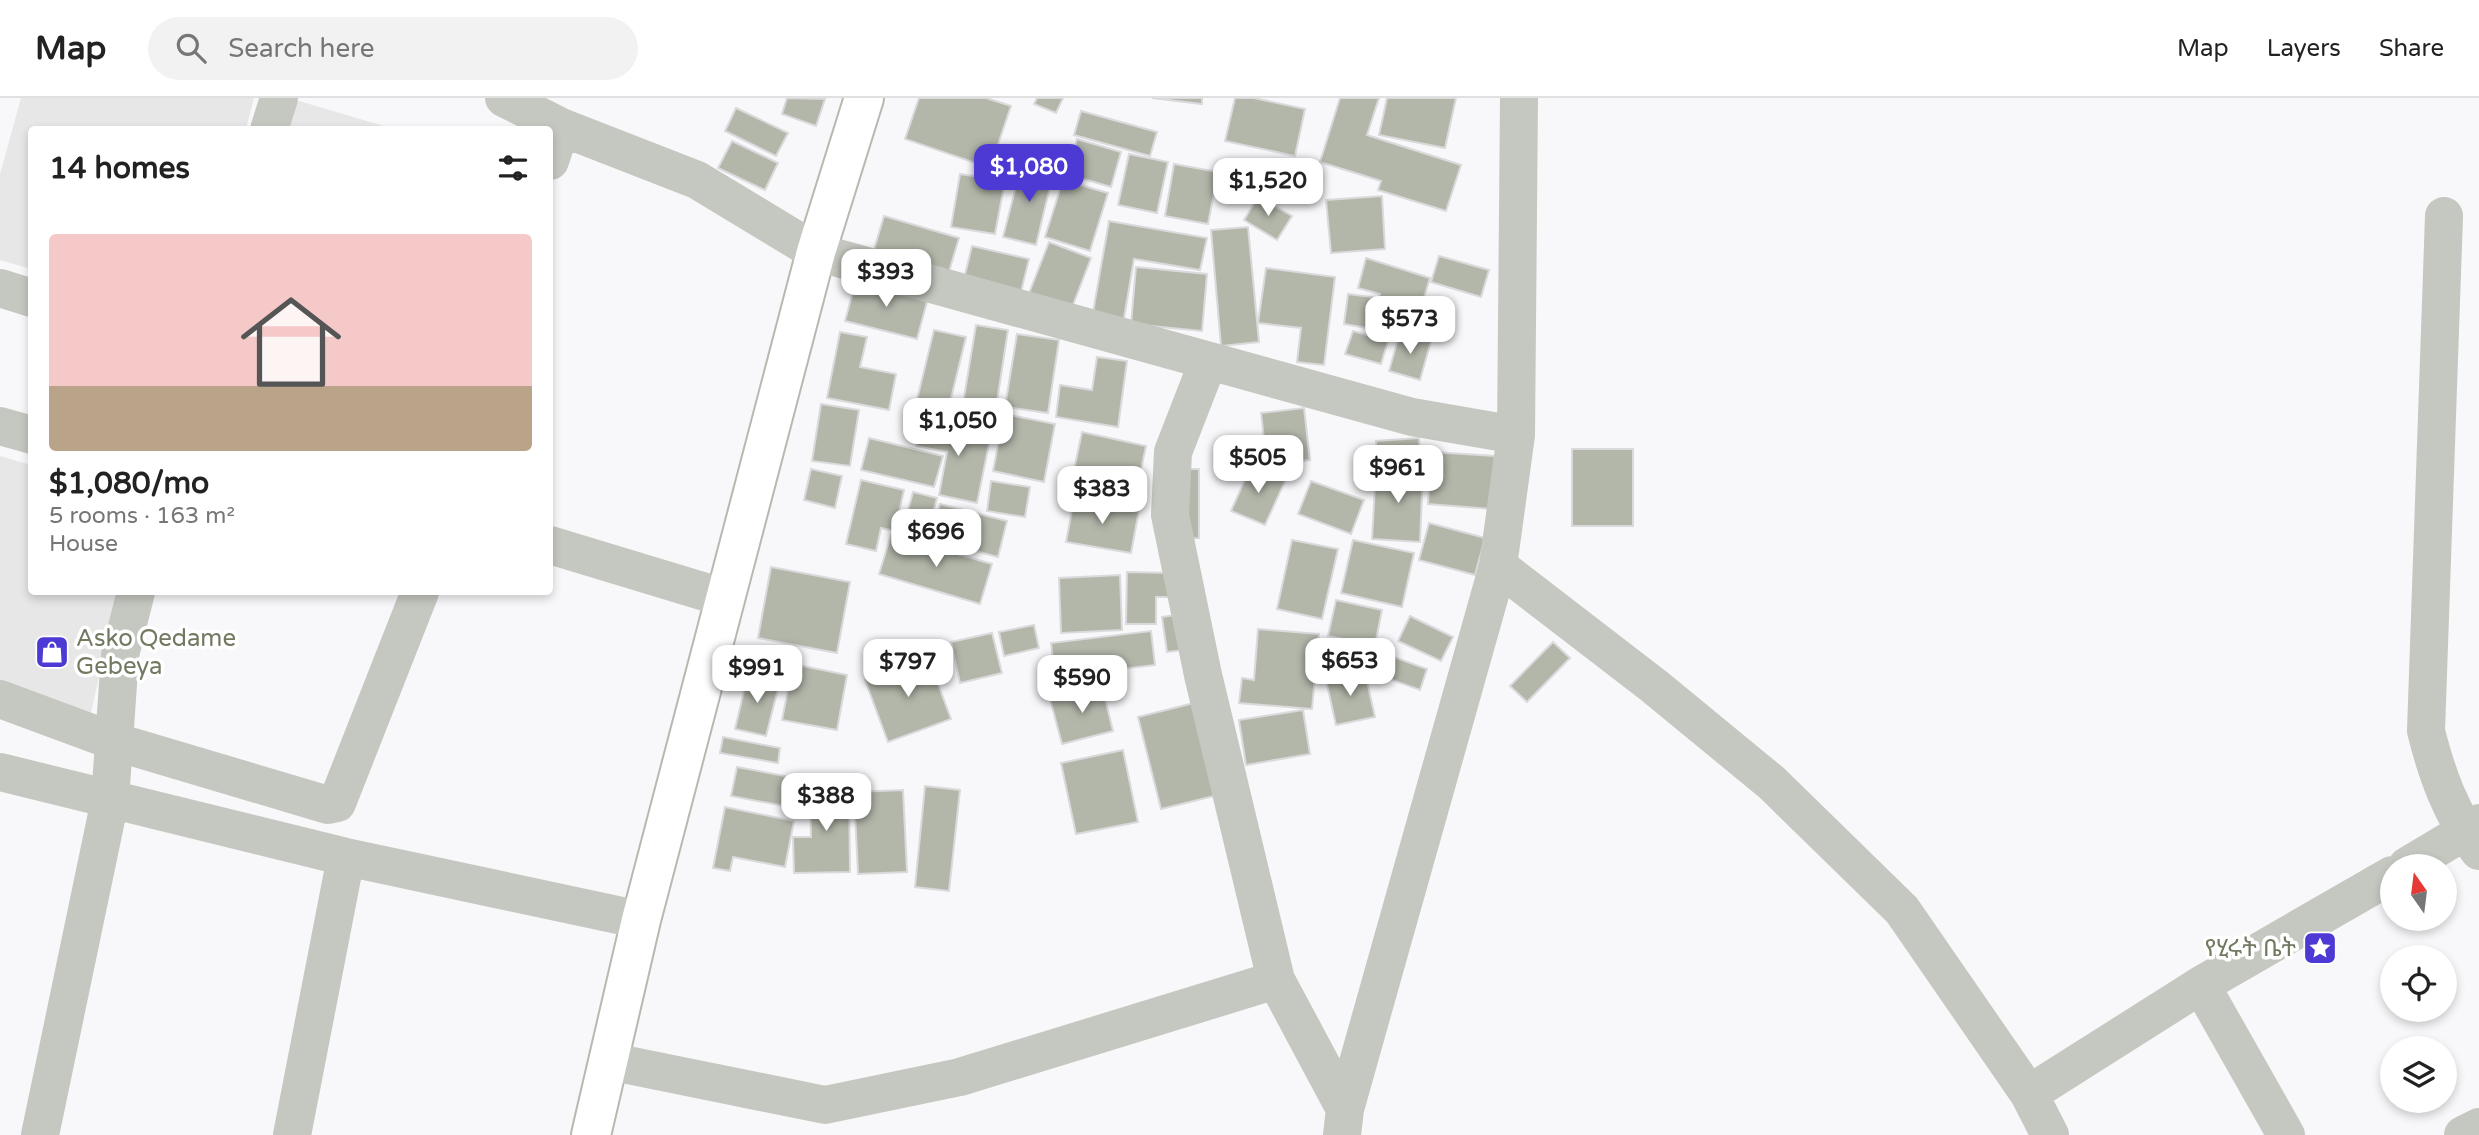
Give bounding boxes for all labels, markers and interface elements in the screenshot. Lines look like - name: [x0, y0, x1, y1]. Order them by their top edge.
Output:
- search box: [148, 17, 638, 80]
- text: Map: [35, 29, 106, 68]
- icon: search: [172, 29, 210, 67]
- text: Search here: [228, 33, 374, 64]
- text: Map: [2177, 34, 2229, 63]
- text: Layers: [2267, 34, 2341, 63]
- text: Share: [2379, 34, 2444, 63]
- pin: $1,080: [972, 144, 1086, 204]
- icon: filters: [494, 149, 532, 187]
- text: 14 homes: [49, 150, 190, 187]
- text: $1,080: [990, 153, 1068, 181]
- pin: $1,520: [1211, 158, 1325, 218]
- text: $1,520: [1229, 167, 1307, 195]
- pin: $393: [845, 250, 927, 309]
- text: $393: [857, 258, 915, 286]
- icon: home: [228, 279, 354, 405]
- pin: $573: [1369, 296, 1451, 356]
- text: $573: [1381, 305, 1439, 333]
- pin: $1,050: [901, 398, 1015, 458]
- text: $1,050: [919, 407, 997, 435]
- pin: $505: [1217, 436, 1299, 495]
- text: $505: [1229, 444, 1287, 472]
- pin: $961: [1357, 446, 1439, 505]
- text: $961: [1369, 454, 1427, 482]
- text: $1,080/mo: [49, 465, 209, 502]
- pin: $383: [1061, 466, 1143, 526]
- text: $383: [1073, 475, 1131, 503]
- text: 5 rooms · 163 m²: [49, 502, 235, 530]
- pin: $696: [895, 510, 977, 569]
- text: $696: [907, 518, 965, 546]
- text: House: [49, 530, 118, 558]
- place label: Asko Qedame Gebeya: [76, 624, 236, 681]
- shop icon: Asko Qedame Gebeya: [33, 633, 71, 671]
- pin: $653: [1309, 638, 1391, 698]
- pin: $797: [867, 640, 949, 699]
- pin: $991: [716, 646, 798, 705]
- text: $653: [1321, 647, 1379, 675]
- text: $797: [879, 648, 937, 676]
- text: $991: [728, 654, 786, 682]
- pin: $590: [1041, 656, 1123, 715]
- text: $590: [1053, 664, 1111, 692]
- pin: $388: [785, 774, 867, 833]
- text: $388: [797, 782, 855, 810]
- north arrow: [2380, 854, 2457, 931]
- map controls: [2380, 854, 2457, 1113]
- place icon: የሂሩት ቤት: [2301, 929, 2339, 967]
- place label: የሂሩት ቤት: [2205, 934, 2297, 963]
- button: locate: [2380, 945, 2457, 1022]
- button: layers: [2380, 1036, 2457, 1113]

